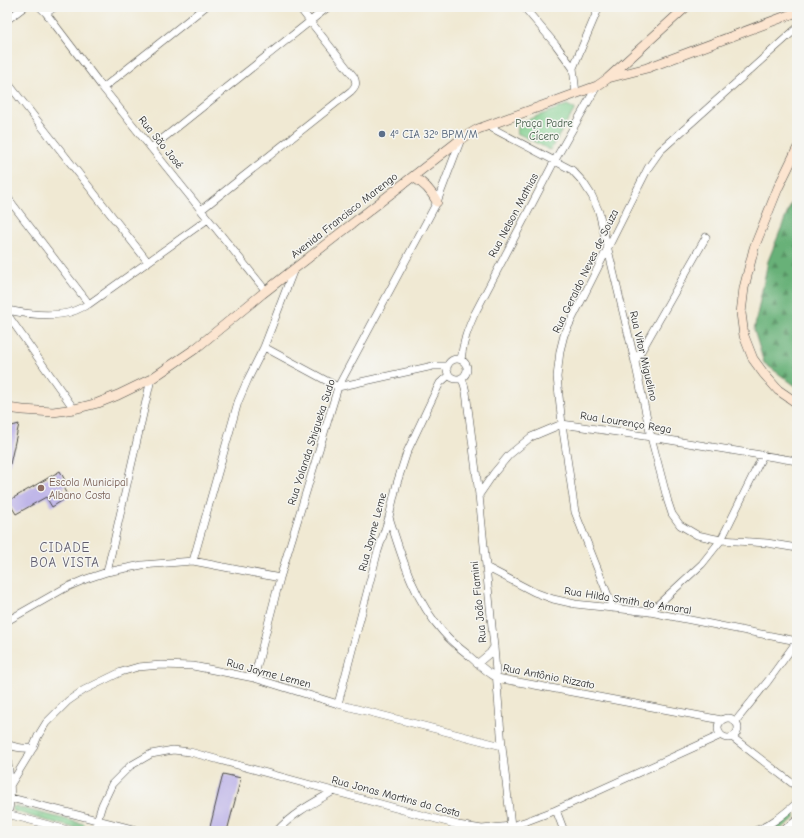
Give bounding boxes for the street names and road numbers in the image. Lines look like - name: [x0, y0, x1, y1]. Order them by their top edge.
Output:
- street label: Rua São José: [136, 114, 186, 171]
- street label: Avenida Francisco Marengo: [288, 170, 400, 261]
- street label: Rua Nelson Mathias: [486, 171, 541, 260]
- street label: Rua Geraldo Neves de Souza: [550, 207, 621, 335]
- street label: Rua Vitor Miguelino: [627, 310, 660, 403]
- street label: Rua Yolanda Shigueka Sudo: [285, 377, 338, 507]
- street label: Rua Lourenço Rega: [579, 409, 673, 436]
- street label: Rua Jayme Leme: [356, 491, 389, 573]
- street label: Rua João Fiamini: [468, 560, 489, 644]
- street label: Rua Hilda Smith do Amaral: [563, 584, 692, 617]
- street label: Rua Jayme Lemen: [225, 656, 313, 691]
- street label: Rua Antônio Rizzato: [502, 661, 596, 692]
- street label: Rua Jonas Martins da Costa: [330, 773, 461, 820]

